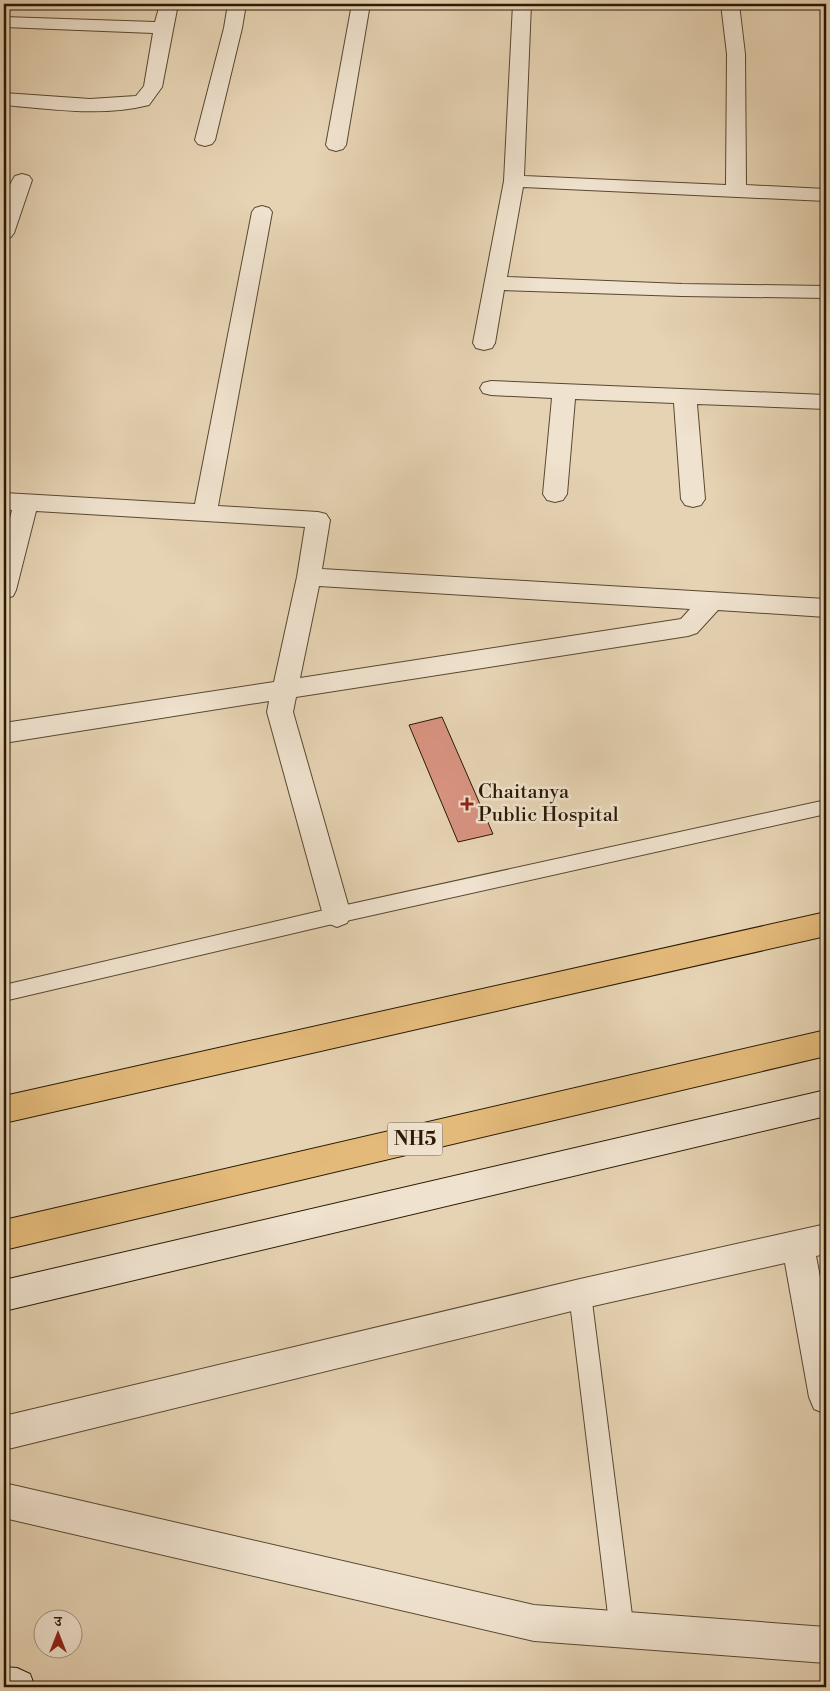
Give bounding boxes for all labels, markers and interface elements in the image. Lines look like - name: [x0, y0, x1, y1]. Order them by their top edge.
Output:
- place label: Chaitanya Public Hospital: [478, 780, 619, 828]
- marker: Chaitanya Public Hospital: [460, 797, 474, 811]
- road number: NH5: [388, 1122, 442, 1156]
- north arrow: [32, 1608, 82, 1658]
- text: उ: [53, 1613, 62, 1631]

